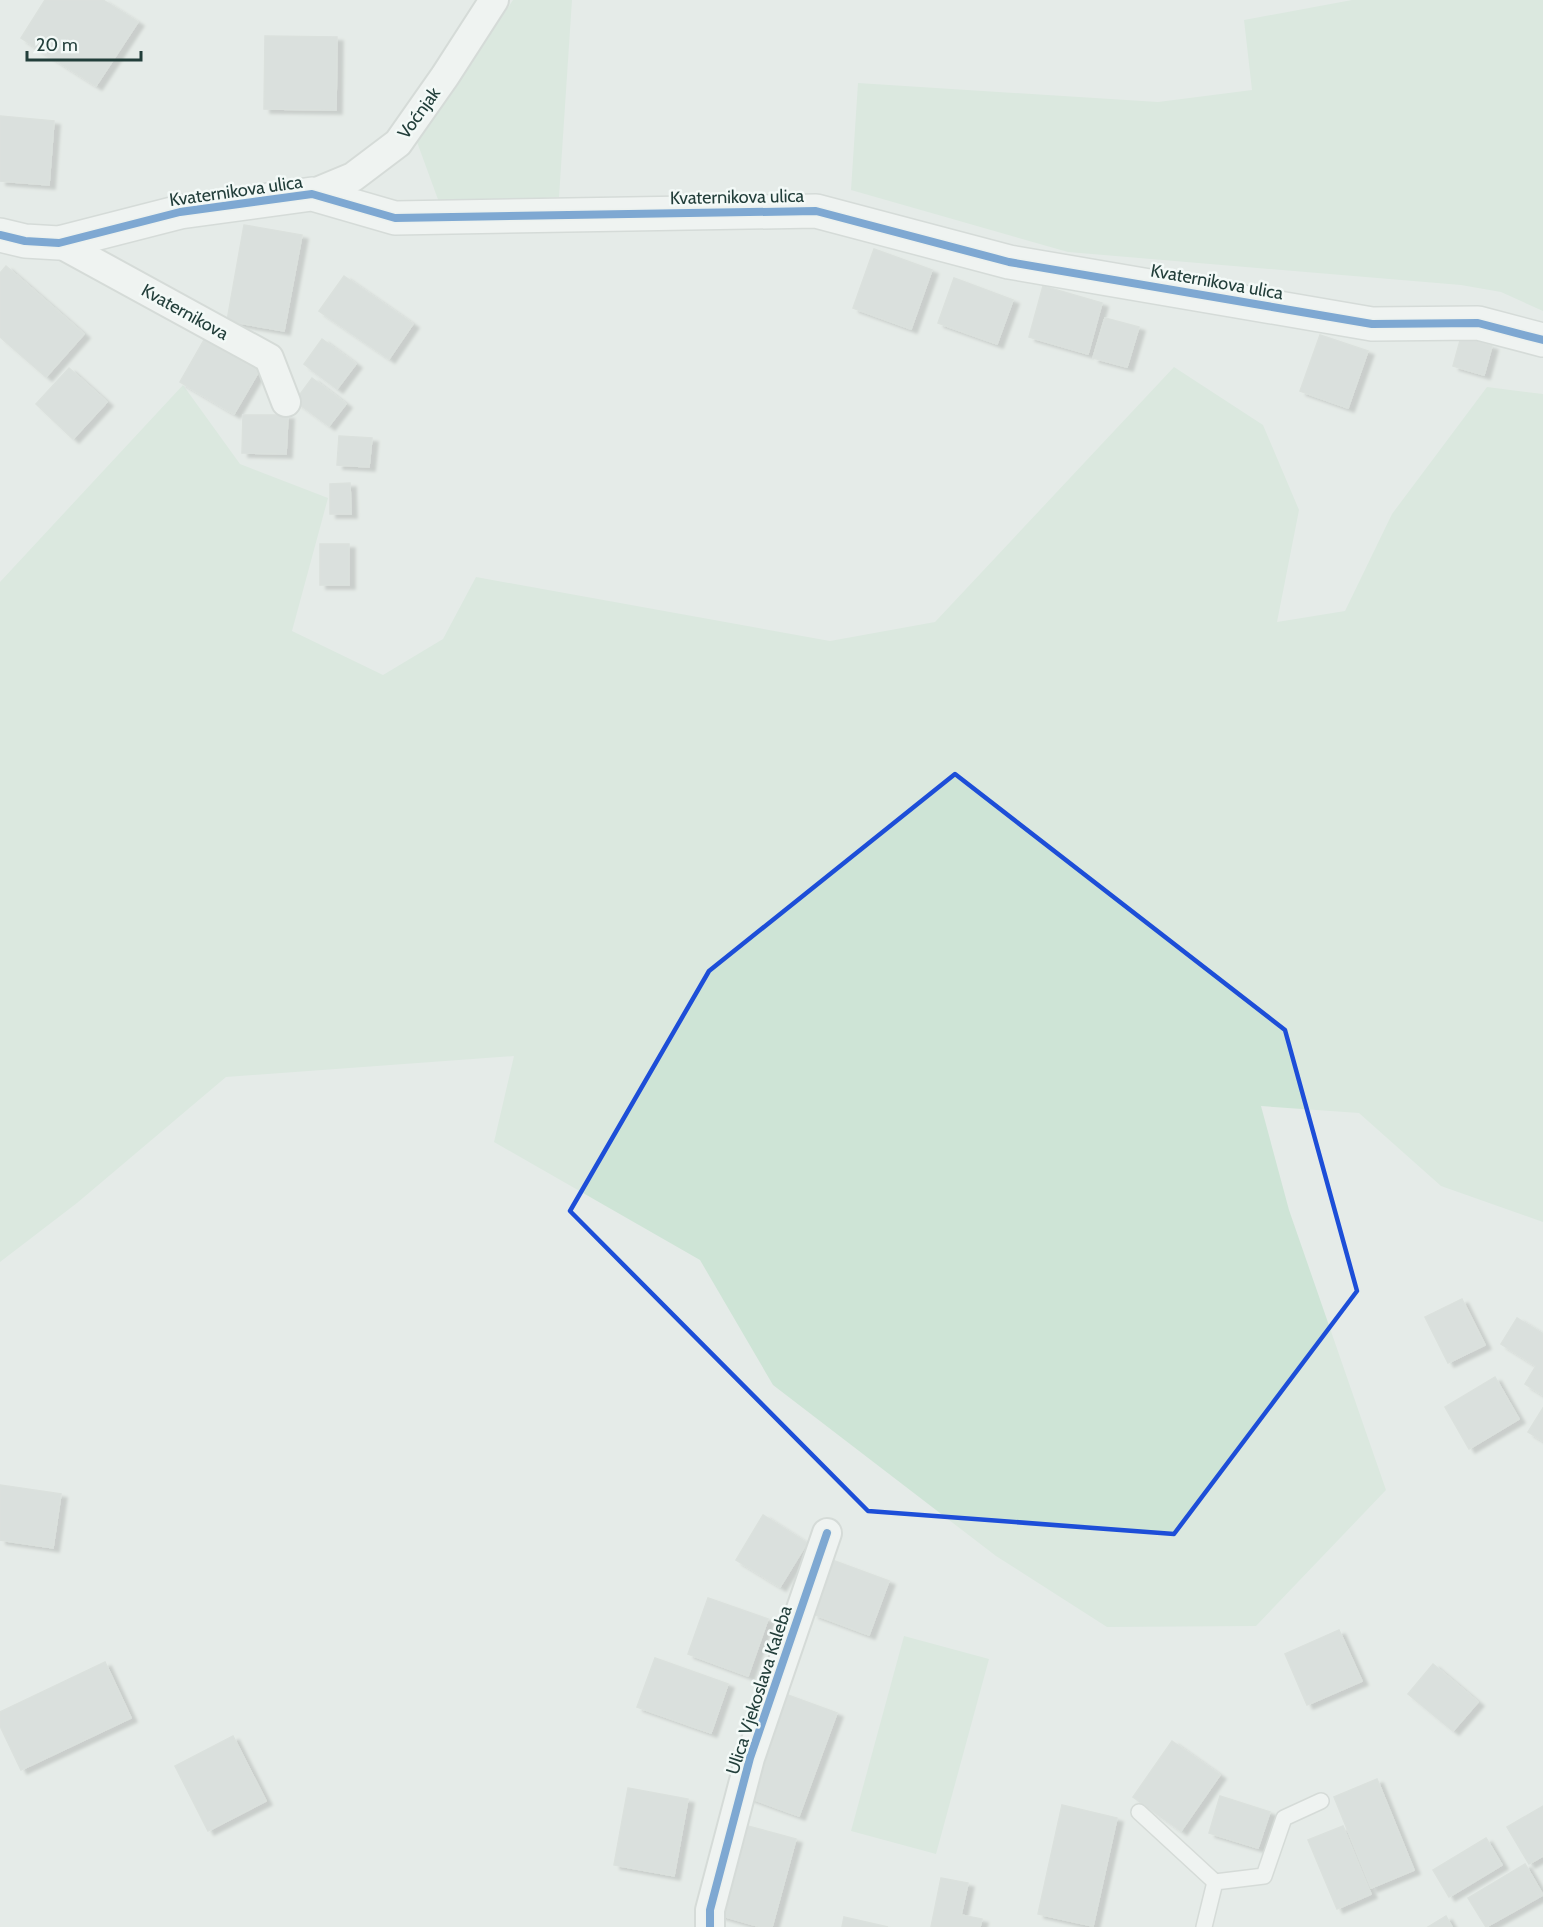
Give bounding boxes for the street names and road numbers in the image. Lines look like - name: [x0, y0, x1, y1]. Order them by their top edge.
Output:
- street label: Voćnjak: [393, 82, 446, 143]
- street label: Kvaternikova ulica: [168, 171, 304, 211]
- street label: Kvaternikova ulica: [670, 185, 805, 209]
- street label: Kvaternikova ulica: [1149, 260, 1285, 305]
- street label: Kvaternikova: [138, 279, 233, 345]
- street label: Ulica Vjekoslava Kaleba: [721, 1602, 797, 1777]

